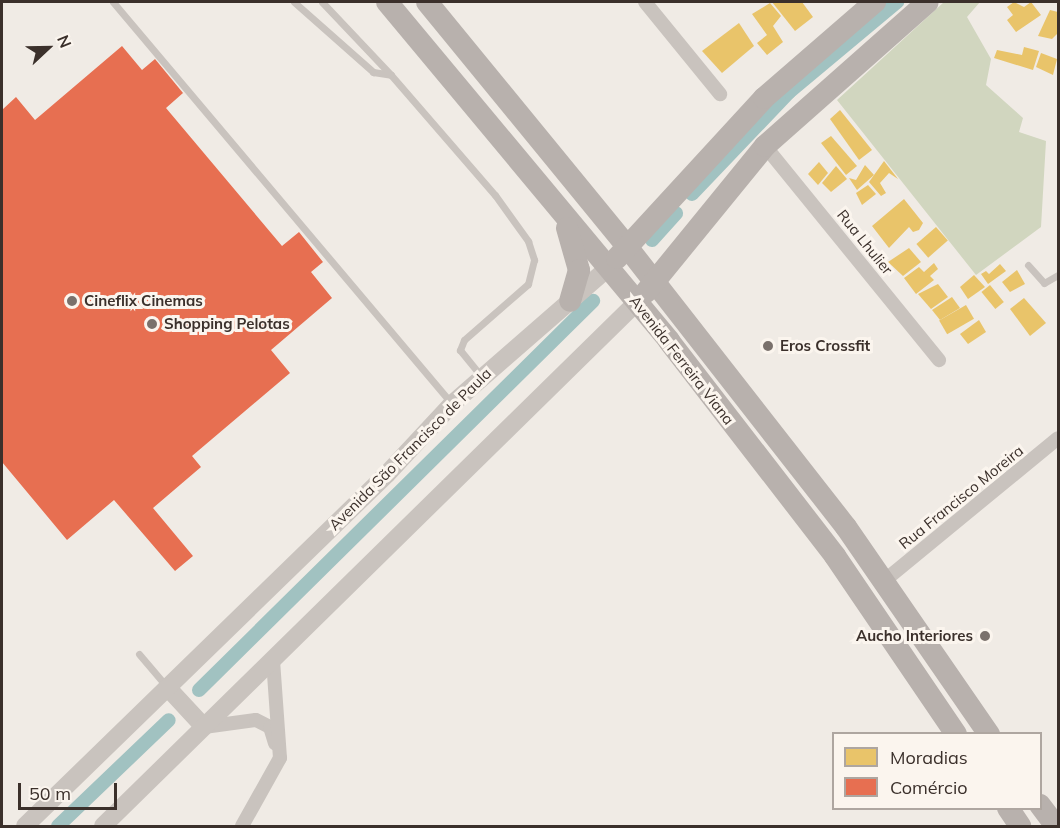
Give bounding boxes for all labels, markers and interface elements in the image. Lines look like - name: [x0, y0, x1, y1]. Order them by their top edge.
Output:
- north arrow: [18, 18, 78, 78]
- text: N: [53, 32, 76, 51]
- street label: Rua Lhulier: [833, 206, 897, 278]
- place label: Cineflix Cinemas: [84, 292, 203, 310]
- street label: Avenida Ferreira Viana: [626, 292, 738, 428]
- marker: Cineflix Cinemas: [65, 294, 79, 308]
- place label: Shopping Pelotas: [164, 315, 290, 333]
- marker: Shopping Pelotas: [145, 317, 159, 331]
- place label: Eros Crossfit: [780, 337, 870, 355]
- marker: Eros Crossfit: [761, 339, 775, 353]
- street label: Avenida São Francisco de Paula: [325, 364, 495, 534]
- street label: Rua Francisco Moreira: [895, 441, 1027, 553]
- place label: Aucho Interiores: [856, 627, 973, 645]
- marker: Aucho Interiores: [978, 629, 992, 643]
- legend: [832, 732, 1042, 810]
- text: Moradias: [890, 746, 968, 769]
- scale bar: [21, 771, 120, 809]
- text: Comércio: [890, 776, 967, 799]
- text: 50 m: [29, 782, 71, 805]

